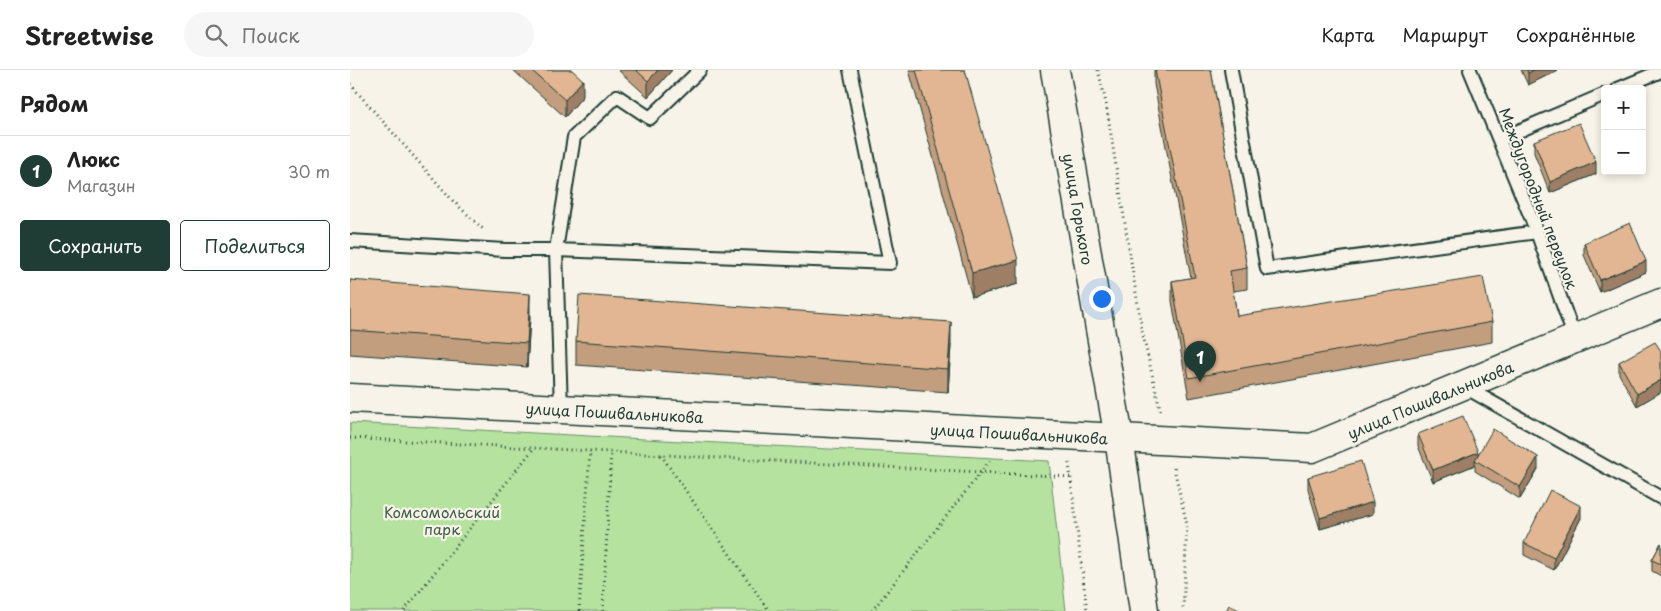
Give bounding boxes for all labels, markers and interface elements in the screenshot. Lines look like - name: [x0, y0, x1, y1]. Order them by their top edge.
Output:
- search box: [184, 12, 534, 57]
- text: Streetwise: [25, 17, 154, 53]
- icon: search: [202, 21, 230, 49]
- text: Поиск: [242, 21, 299, 49]
- text: Карта: [1322, 21, 1374, 48]
- text: Маршрут: [1402, 21, 1488, 48]
- text: Сохранённые: [1516, 21, 1636, 48]
- map controls: [1601, 85, 1646, 175]
- button: +: [1601, 85, 1646, 130]
- text: Рядом: [20, 87, 88, 119]
- street label: Междугородный переулок: [1494, 104, 1584, 292]
- button: −: [1601, 130, 1646, 175]
- text: Люкс: [67, 145, 120, 173]
- street label: улица Горького: [1058, 151, 1100, 267]
- text: 1: [32, 159, 40, 183]
- text: 30 m: [288, 159, 330, 183]
- text: Магазин: [67, 173, 136, 197]
- button: Сохранить: [20, 220, 170, 271]
- button: Поделиться: [180, 220, 330, 271]
- your location: [1089, 286, 1115, 312]
- pin: 1: [1184, 341, 1216, 382]
- street label: улица Пошивальникова: [1343, 354, 1517, 444]
- street label: улица Пошивальникова: [525, 396, 705, 428]
- street label: улица Пошивальникова: [930, 417, 1109, 449]
- park label: Комсомольский парк: [384, 500, 500, 540]

